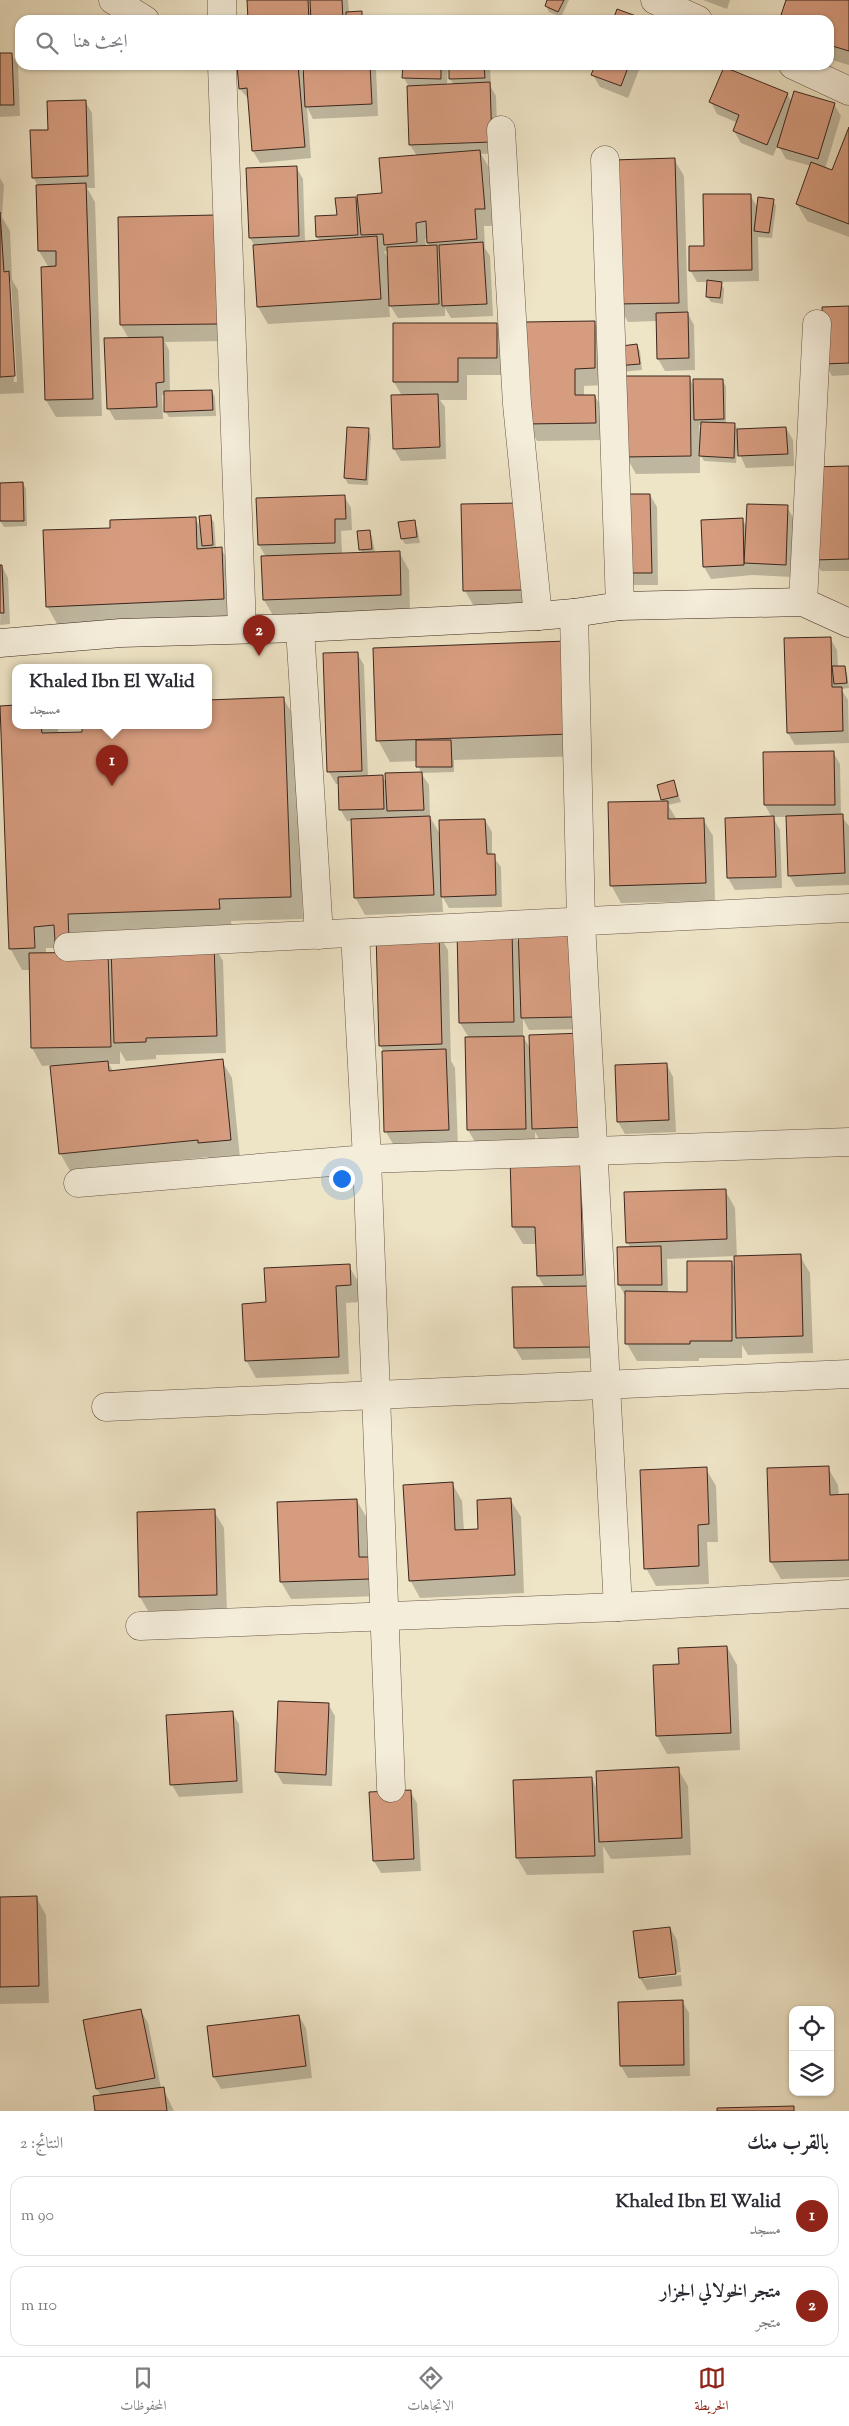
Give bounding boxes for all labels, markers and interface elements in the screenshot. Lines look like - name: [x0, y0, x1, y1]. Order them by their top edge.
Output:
- search box: [15, 15, 834, 70]
- icon: search: [33, 29, 61, 57]
- text: ابحث هنا: [73, 29, 128, 56]
- pin: 2: [243, 615, 275, 656]
- popup: [12, 664, 212, 729]
- text: Khaled Ibn El Walid: [29, 669, 195, 696]
- text: مسجد: [29, 699, 61, 722]
- pin: 1: [96, 745, 128, 786]
- your location: [329, 1166, 355, 1192]
- map controls: [789, 2006, 834, 2096]
- button: locate: [789, 2006, 834, 2051]
- button: layers: [789, 2051, 834, 2096]
- text: بالقرب منك: [747, 2129, 829, 2159]
- text: النتائج: 2: [20, 2133, 63, 2156]
- text: Khaled Ibn El Walid: [615, 2189, 781, 2216]
- text: 90 m: [21, 2205, 54, 2228]
- text: 1: [809, 2205, 815, 2228]
- text: مسجد: [750, 2219, 781, 2242]
- text: متجر الخولالي الجزار: [660, 2279, 781, 2306]
- text: 110 m: [21, 2295, 57, 2318]
- text: 2: [808, 2295, 816, 2318]
- text: متجر: [756, 2312, 781, 2335]
- tab: المحفوظات: [120, 2364, 167, 2419]
- tab: الاتجاهات: [407, 2364, 454, 2419]
- tab: الخريطة: [695, 2364, 729, 2419]

